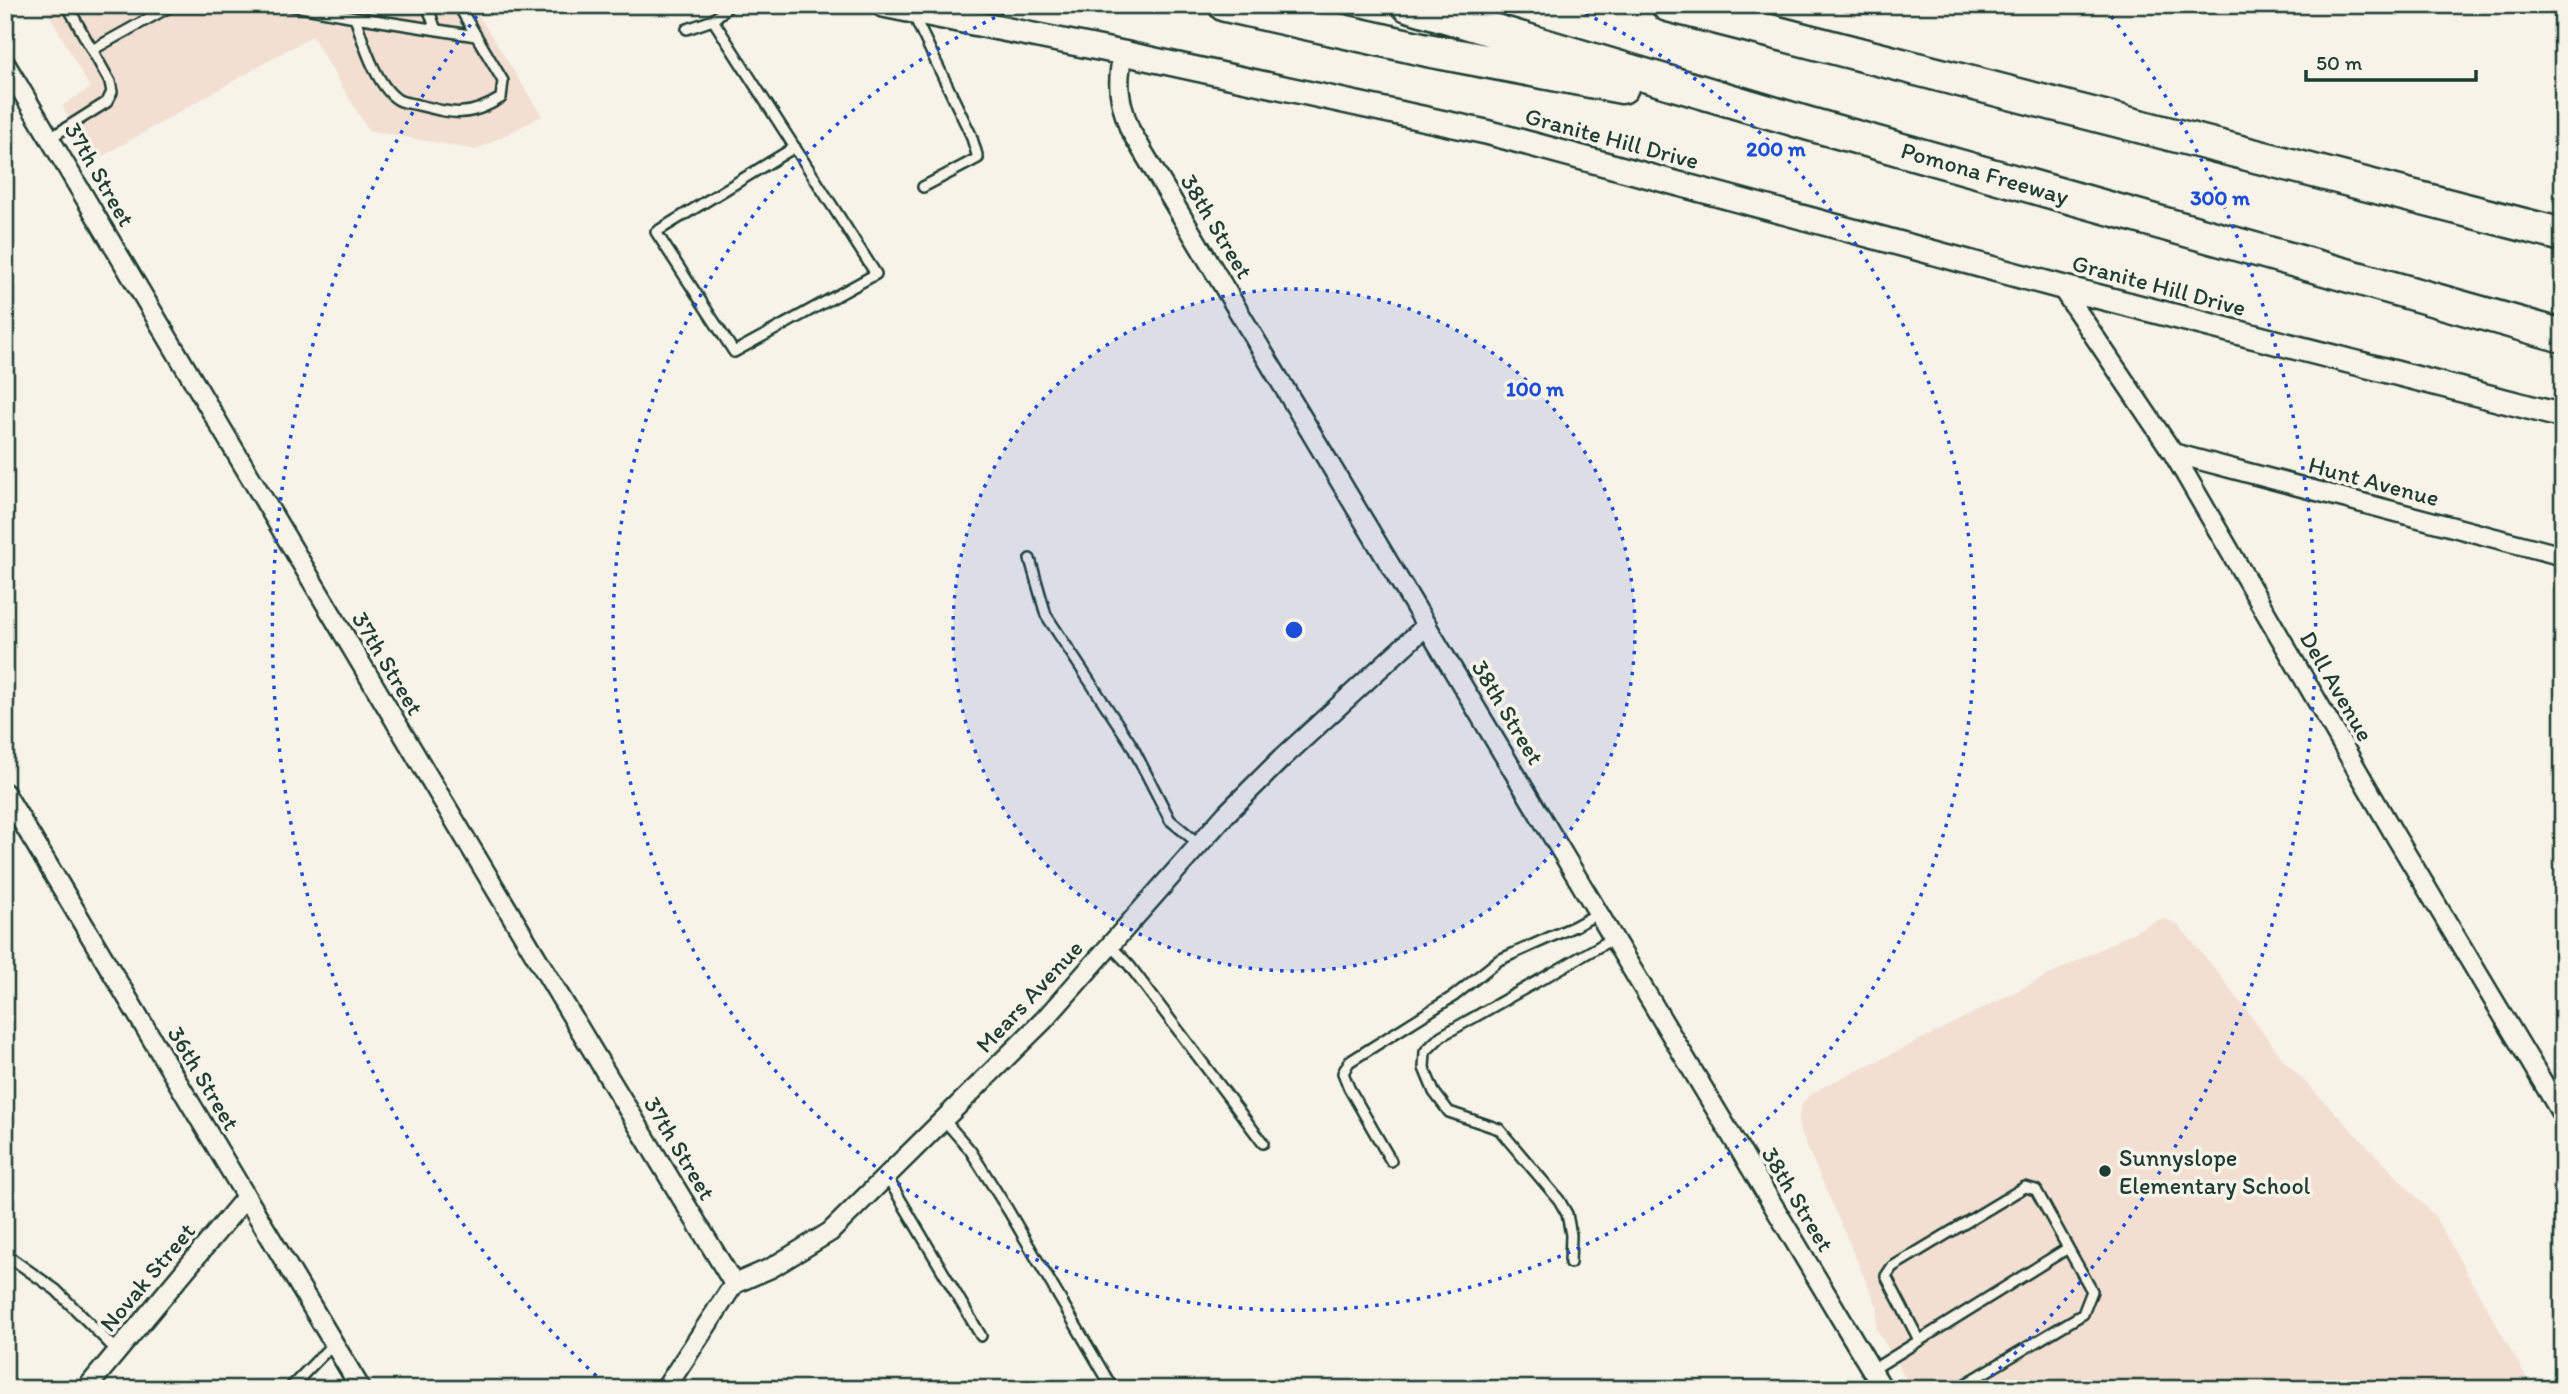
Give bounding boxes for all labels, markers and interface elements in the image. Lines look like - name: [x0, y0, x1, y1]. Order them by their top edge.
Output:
- scale bar: [2306, 38, 2475, 82]
- text: 50 m: [2316, 50, 2363, 75]
- street label: Granite Hill Drive: [1522, 101, 1702, 175]
- street label: 37th Street: [59, 117, 141, 231]
- street label: Pomona Freeway: [1898, 135, 2072, 211]
- text: 200 m: [1746, 136, 1806, 161]
- street label: 38th Street: [1174, 168, 1260, 284]
- text: 300 m: [2190, 185, 2250, 210]
- street label: Granite Hill Drive: [2069, 248, 2249, 322]
- text: 100 m: [1506, 376, 1564, 401]
- street label: Hunt Avenue: [2306, 450, 2442, 512]
- street label: 37th Street: [346, 606, 430, 720]
- centre of rings: [1282, 618, 1306, 642]
- street label: Dell Avenue: [2294, 626, 2380, 746]
- street label: 38th Street: [1465, 654, 1551, 770]
- street label: Mears Avenue: [969, 933, 1089, 1059]
- street label: 36th Street: [162, 1021, 246, 1135]
- street label: 37th Street: [638, 1091, 722, 1205]
- street label: 38th Street: [1755, 1141, 1841, 1257]
- place label: Sunnyslope Elementary School: [2119, 1143, 2311, 1200]
- marker: Sunnyslope Elementary School: [2097, 1163, 2113, 1179]
- street label: Novak Street: [93, 1217, 201, 1337]

